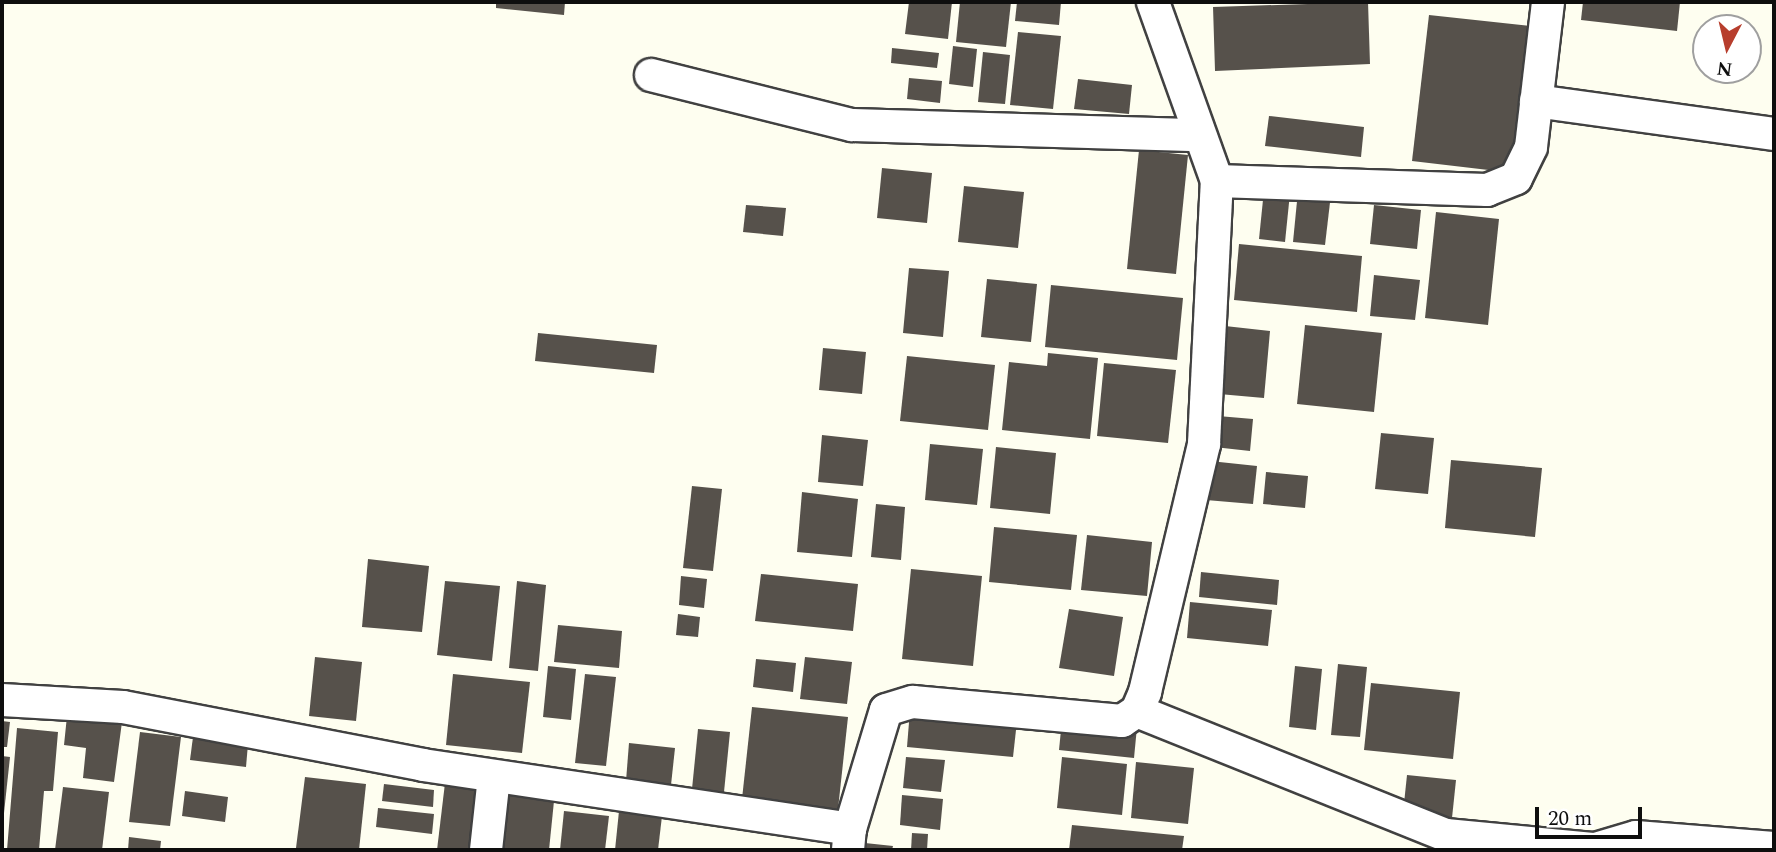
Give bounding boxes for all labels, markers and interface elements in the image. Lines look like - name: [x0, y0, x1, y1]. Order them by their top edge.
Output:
- north arrow: [1692, 14, 1762, 84]
- text: N: [1715, 53, 1734, 84]
- scale bar: [1538, 792, 1645, 836]
- text: 20 m: [1548, 803, 1592, 835]

